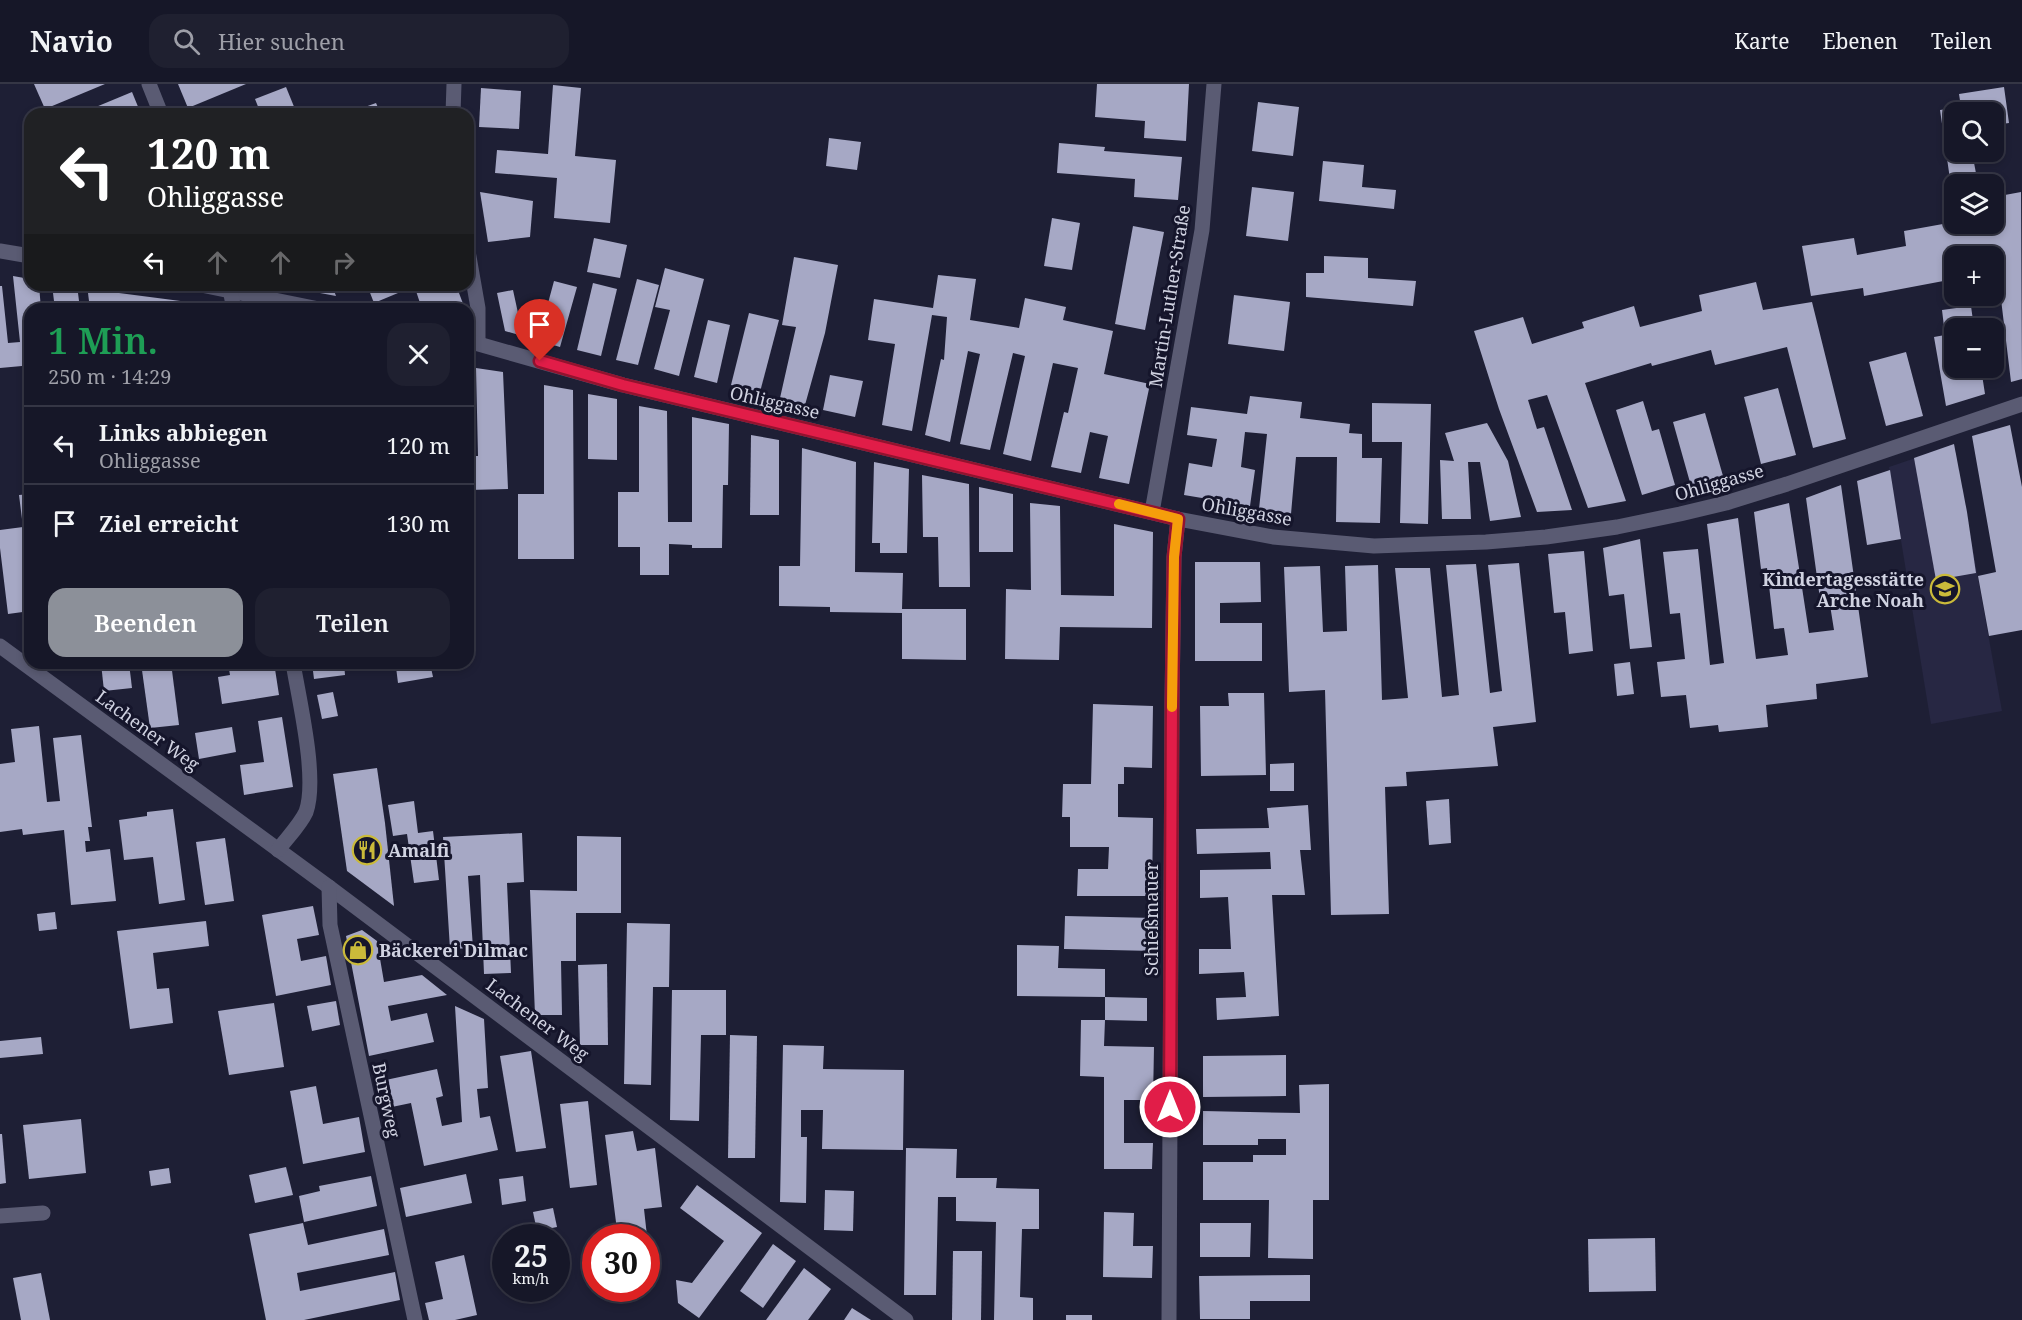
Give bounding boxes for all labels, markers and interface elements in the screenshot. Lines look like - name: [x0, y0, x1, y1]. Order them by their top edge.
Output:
- search box: [149, 14, 569, 68]
- text: Navio: [30, 22, 113, 60]
- icon: search: [170, 25, 203, 58]
- text: Hier suchen: [218, 26, 345, 56]
- text: Karte: [1734, 27, 1789, 55]
- text: Ebenen: [1822, 27, 1898, 55]
- text: Teilen: [1931, 27, 1992, 55]
- map controls: [1944, 102, 2004, 378]
- button: search: [1944, 102, 2004, 162]
- text: 120 m: [147, 124, 271, 181]
- icon: left: [48, 132, 126, 210]
- button: layers: [1944, 174, 2004, 234]
- text: Ohliggasse: [147, 178, 284, 215]
- street label: Martin-Luther-Straße: [1143, 203, 1195, 389]
- icon: left: [138, 246, 171, 279]
- icon: ahead: [201, 246, 234, 279]
- icon: ahead: [264, 246, 297, 279]
- icon: right: [327, 246, 360, 279]
- button: +: [1944, 246, 2004, 306]
- pin: [514, 299, 565, 361]
- icon: arrive: [523, 308, 556, 341]
- text: 1 Min.: [48, 316, 158, 365]
- button: −: [1944, 318, 2004, 378]
- button: close: [387, 323, 450, 386]
- text: 250 m · 14:29: [48, 363, 171, 390]
- street label: Ohliggasse: [728, 380, 822, 424]
- text: Links abbiegen: [99, 417, 268, 447]
- icon: left: [48, 429, 81, 462]
- text: 120 m: [387, 430, 450, 460]
- text: Ohliggasse: [99, 447, 201, 474]
- street label: Ohliggasse: [1672, 458, 1766, 506]
- street label: Ohliggasse: [1200, 491, 1294, 531]
- icon: arrive: [48, 507, 81, 540]
- text: Ziel erreicht: [99, 508, 239, 538]
- text: 130 m: [387, 508, 450, 538]
- place label: Kindertagesstätte Arche Noah: [1762, 567, 1924, 612]
- school or university icon: Kindertagesstätte Arche Noah: [1929, 573, 1961, 605]
- button: Beenden: [48, 588, 243, 657]
- button: Teilen: [255, 588, 450, 657]
- street label: Lachener Weg: [91, 684, 205, 776]
- restaurant icon: Amalfi: [351, 834, 383, 866]
- place label: Amalfi: [388, 838, 449, 862]
- street label: Schießmauer: [1139, 862, 1163, 976]
- shop icon: Bäckerei Dilmac: [342, 934, 374, 966]
- place label: Bäckerei Dilmac: [379, 938, 528, 962]
- street label: Lachener Weg: [482, 972, 594, 1066]
- street label: Burgweg: [367, 1060, 407, 1140]
- position arrow: [1138, 1075, 1202, 1139]
- speed limit sign: 30: [582, 1224, 660, 1302]
- text: 25: [514, 1235, 548, 1276]
- text: km/h: [513, 1268, 549, 1288]

